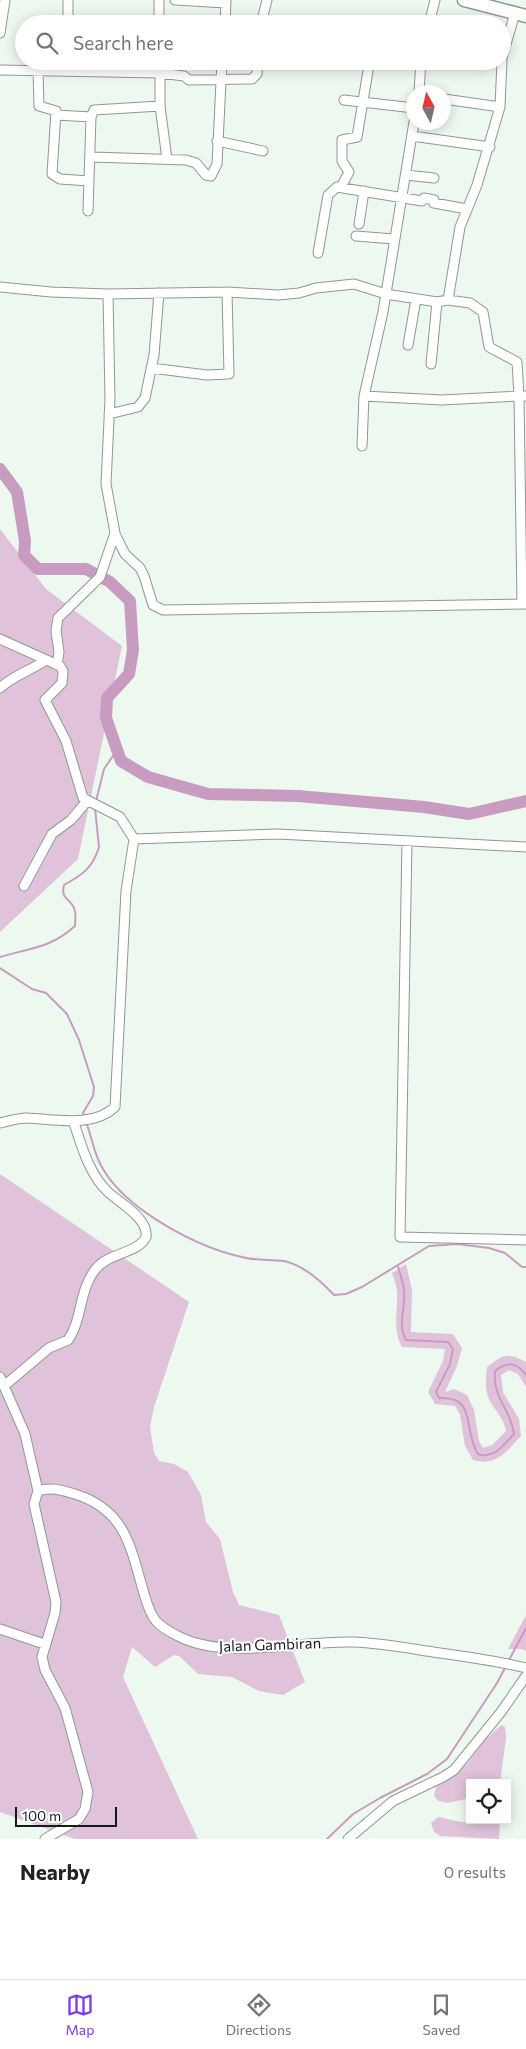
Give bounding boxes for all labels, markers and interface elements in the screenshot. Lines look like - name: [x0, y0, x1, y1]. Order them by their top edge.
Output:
- search box: [15, 15, 511, 70]
- icon: search: [33, 29, 61, 57]
- text: Search here: [73, 31, 173, 54]
- north arrow: [406, 85, 451, 130]
- street label: Jalan Gambiran: [219, 1633, 321, 1655]
- map controls: [466, 1779, 511, 1824]
- button: locate: [466, 1779, 511, 1824]
- scale bar: [15, 1804, 118, 1827]
- text: 100 m: [22, 1807, 61, 1824]
- text: Nearby: [20, 1859, 90, 1884]
- text: 0 results: [444, 1862, 506, 1881]
- tab: Map: [66, 1991, 94, 2038]
- tab: Directions: [226, 1991, 291, 2038]
- tab: Saved: [423, 1991, 460, 2038]

